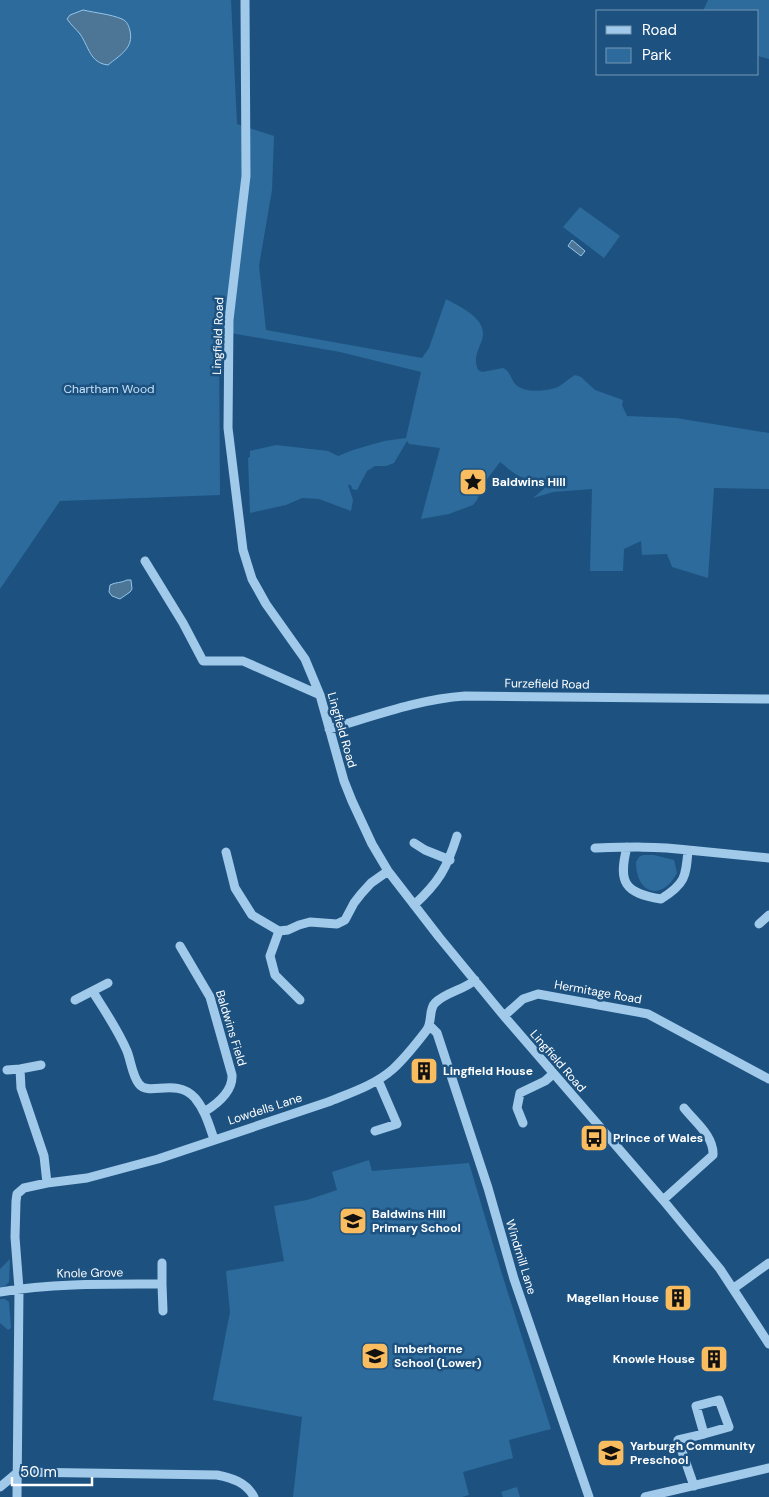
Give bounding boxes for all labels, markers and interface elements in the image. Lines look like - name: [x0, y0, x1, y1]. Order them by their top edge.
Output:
- legend: [596, 10, 759, 75]
- text: Road: [642, 20, 677, 40]
- text: Park: [642, 45, 672, 65]
- street label: Lingfield Road: [209, 297, 227, 375]
- park label: Chartham Wood: [63, 381, 155, 397]
- place icon: Baldwins Hill: [458, 467, 488, 497]
- place label: Baldwins Hill: [492, 474, 566, 490]
- street label: Furzefield Road: [504, 675, 590, 693]
- street label: Lingfield Road: [324, 690, 360, 770]
- street label: Hermitage Road: [553, 976, 643, 1008]
- street label: Baldwins Field: [212, 988, 250, 1068]
- street label: Lingfield Road: [526, 1026, 590, 1096]
- building icon: Lingfield House: [409, 1056, 439, 1086]
- place label: Lingfield House: [443, 1063, 533, 1079]
- street label: Lowdells Lane: [226, 1089, 304, 1129]
- bus stop icon: Prince of Wales: [579, 1123, 609, 1153]
- place label: Prince of Wales: [613, 1130, 703, 1146]
- school or university icon: Baldwins Hill Primary School: [338, 1206, 368, 1236]
- place label: Baldwins Hill Primary School: [372, 1206, 461, 1236]
- street label: Windmill Lane: [502, 1218, 540, 1297]
- street label: Knole Grove: [57, 1264, 124, 1282]
- building icon: Magellan House: [663, 1283, 693, 1313]
- place label: Magellan House: [567, 1290, 659, 1306]
- school or university icon: Imberhorne School (Lower): [360, 1341, 390, 1371]
- place label: Imberhorne School (Lower): [394, 1341, 482, 1371]
- building icon: Knowle House: [699, 1344, 729, 1374]
- place label: Knowle House: [613, 1351, 695, 1367]
- school or university icon: Yarburgh Community Preschool: [596, 1438, 626, 1468]
- place label: Yarburgh Community Preschool: [630, 1438, 756, 1468]
- scale bar: [12, 1454, 92, 1486]
- text: 50 m: [20, 1462, 57, 1482]

